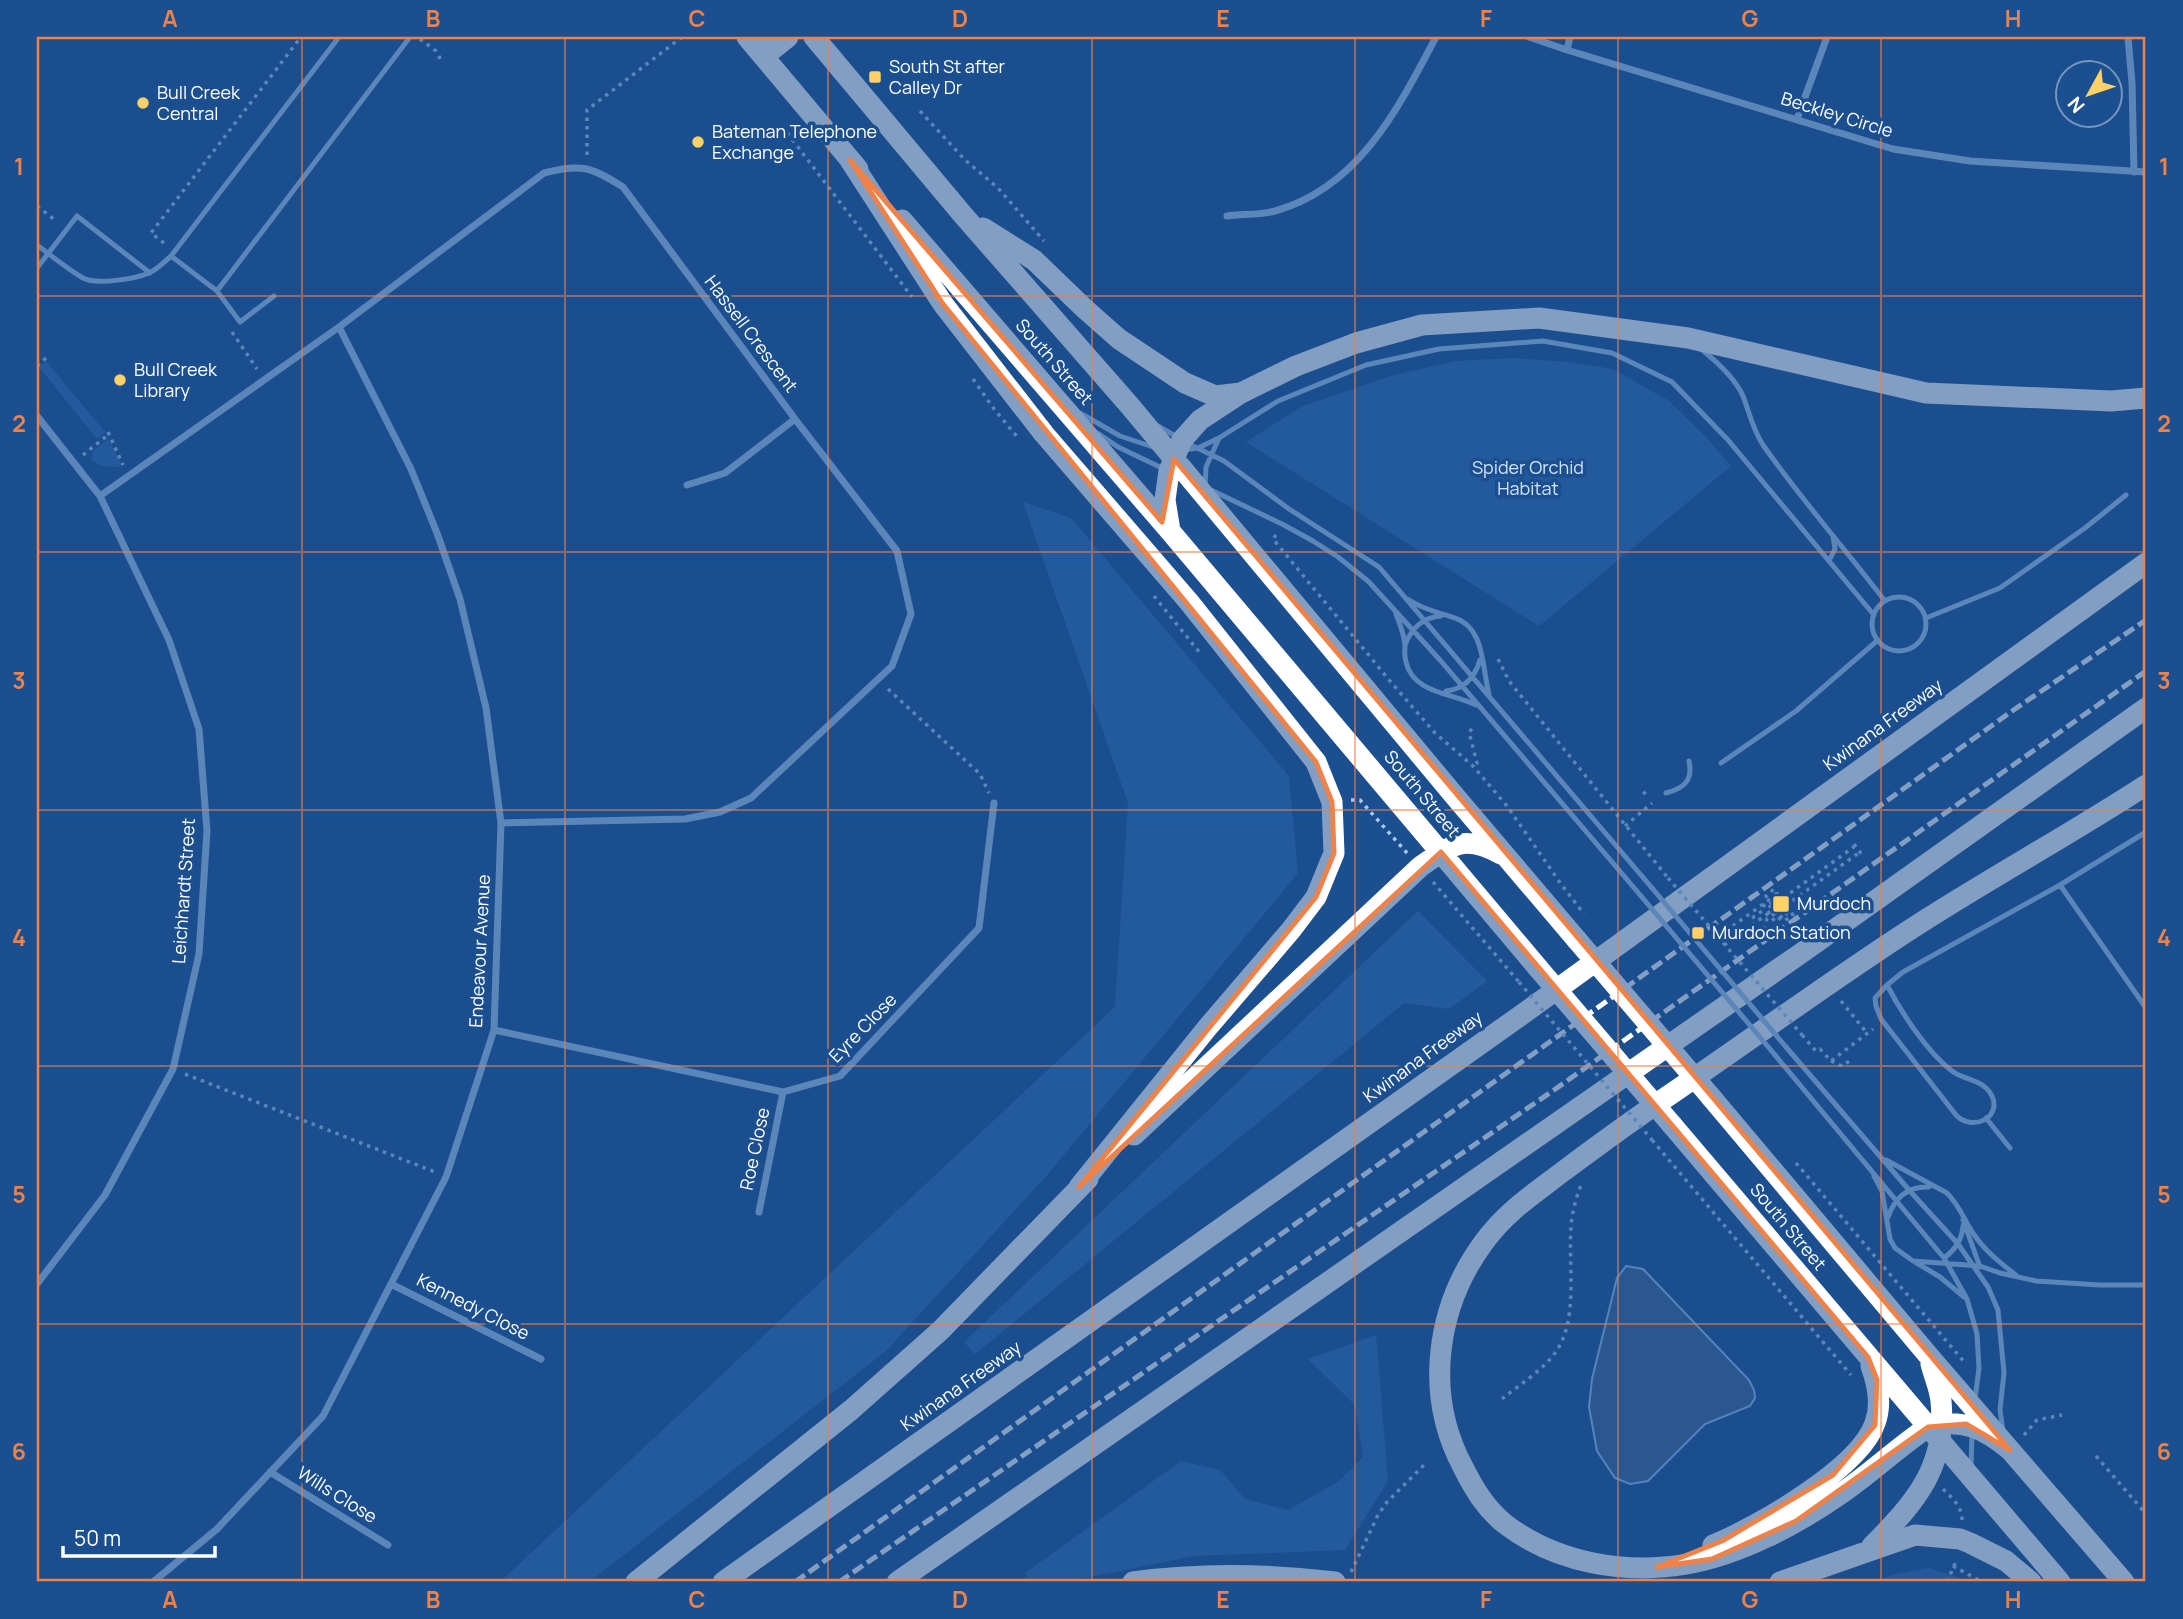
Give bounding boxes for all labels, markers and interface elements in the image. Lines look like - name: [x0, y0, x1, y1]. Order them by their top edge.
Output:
- text: A: [162, 2, 178, 34]
- text: B: [426, 2, 440, 34]
- text: C: [689, 2, 706, 34]
- text: D: [952, 2, 968, 34]
- text: E: [1216, 2, 1230, 34]
- text: F: [1480, 2, 1492, 34]
- text: G: [1742, 2, 1759, 34]
- text: H: [2005, 2, 2021, 34]
- place label: South St after Calley Dr: [889, 54, 1006, 99]
- north arrow: [2054, 60, 2124, 130]
- marker: South St after Calley Dr: [867, 69, 883, 85]
- place label: Bull Creek Central: [157, 80, 241, 125]
- street label: Beckley Circle: [1778, 86, 1896, 142]
- text: N: [2062, 91, 2090, 119]
- marker: Bull Creek Central: [135, 95, 151, 111]
- place label: Bateman Telephone Exchange: [712, 119, 877, 164]
- marker: Bateman Telephone Exchange: [690, 134, 706, 150]
- text: 1: [14, 150, 24, 182]
- text: 1: [2159, 150, 2169, 182]
- street label: Hassell Crescent: [700, 270, 804, 397]
- street label: South Street: [1011, 313, 1099, 410]
- place label: Bull Creek Library: [134, 357, 218, 402]
- marker: Bull Creek Library: [112, 372, 128, 388]
- text: 2: [12, 407, 26, 439]
- text: 2: [2157, 407, 2171, 439]
- park label: Spider Orchid Habitat: [1472, 455, 1584, 500]
- text: 3: [12, 664, 26, 696]
- text: 3: [2157, 664, 2171, 696]
- street label: Kwinana Freeway: [1818, 672, 1947, 776]
- street label: South Street: [1379, 745, 1466, 842]
- street label: Leichhardt Street: [166, 817, 200, 965]
- street label: Endeavour Avenue: [463, 874, 495, 1028]
- place label: Murdoch: [1797, 891, 1871, 915]
- marker: Murdoch: [1771, 894, 1791, 914]
- place label: Murdoch Station: [1712, 920, 1851, 944]
- text: 4: [12, 921, 26, 953]
- text: 4: [2157, 921, 2171, 953]
- marker: Murdoch Station: [1690, 925, 1706, 941]
- street label: Eyre Close: [823, 987, 901, 1067]
- street label: Kwinana Freeway: [1358, 1004, 1487, 1108]
- street label: Roe Close: [734, 1105, 774, 1192]
- text: 5: [12, 1178, 26, 1210]
- street label: South Street: [1745, 1178, 1832, 1275]
- text: 5: [2157, 1178, 2171, 1210]
- street label: Kennedy Close: [413, 1267, 534, 1345]
- street label: Kwinana Freeway: [895, 1334, 1026, 1436]
- text: 6: [12, 1435, 26, 1467]
- text: 6: [2157, 1435, 2171, 1467]
- street label: Wills Close: [293, 1460, 382, 1528]
- scale bar: [63, 1514, 215, 1558]
- text: 50 m: [74, 1524, 121, 1552]
- text: A: [162, 1583, 178, 1615]
- text: B: [426, 1583, 440, 1615]
- text: C: [689, 1583, 706, 1615]
- text: D: [952, 1583, 968, 1615]
- text: E: [1216, 1583, 1230, 1615]
- text: F: [1480, 1583, 1492, 1615]
- text: G: [1742, 1583, 1759, 1615]
- text: H: [2005, 1583, 2021, 1615]

